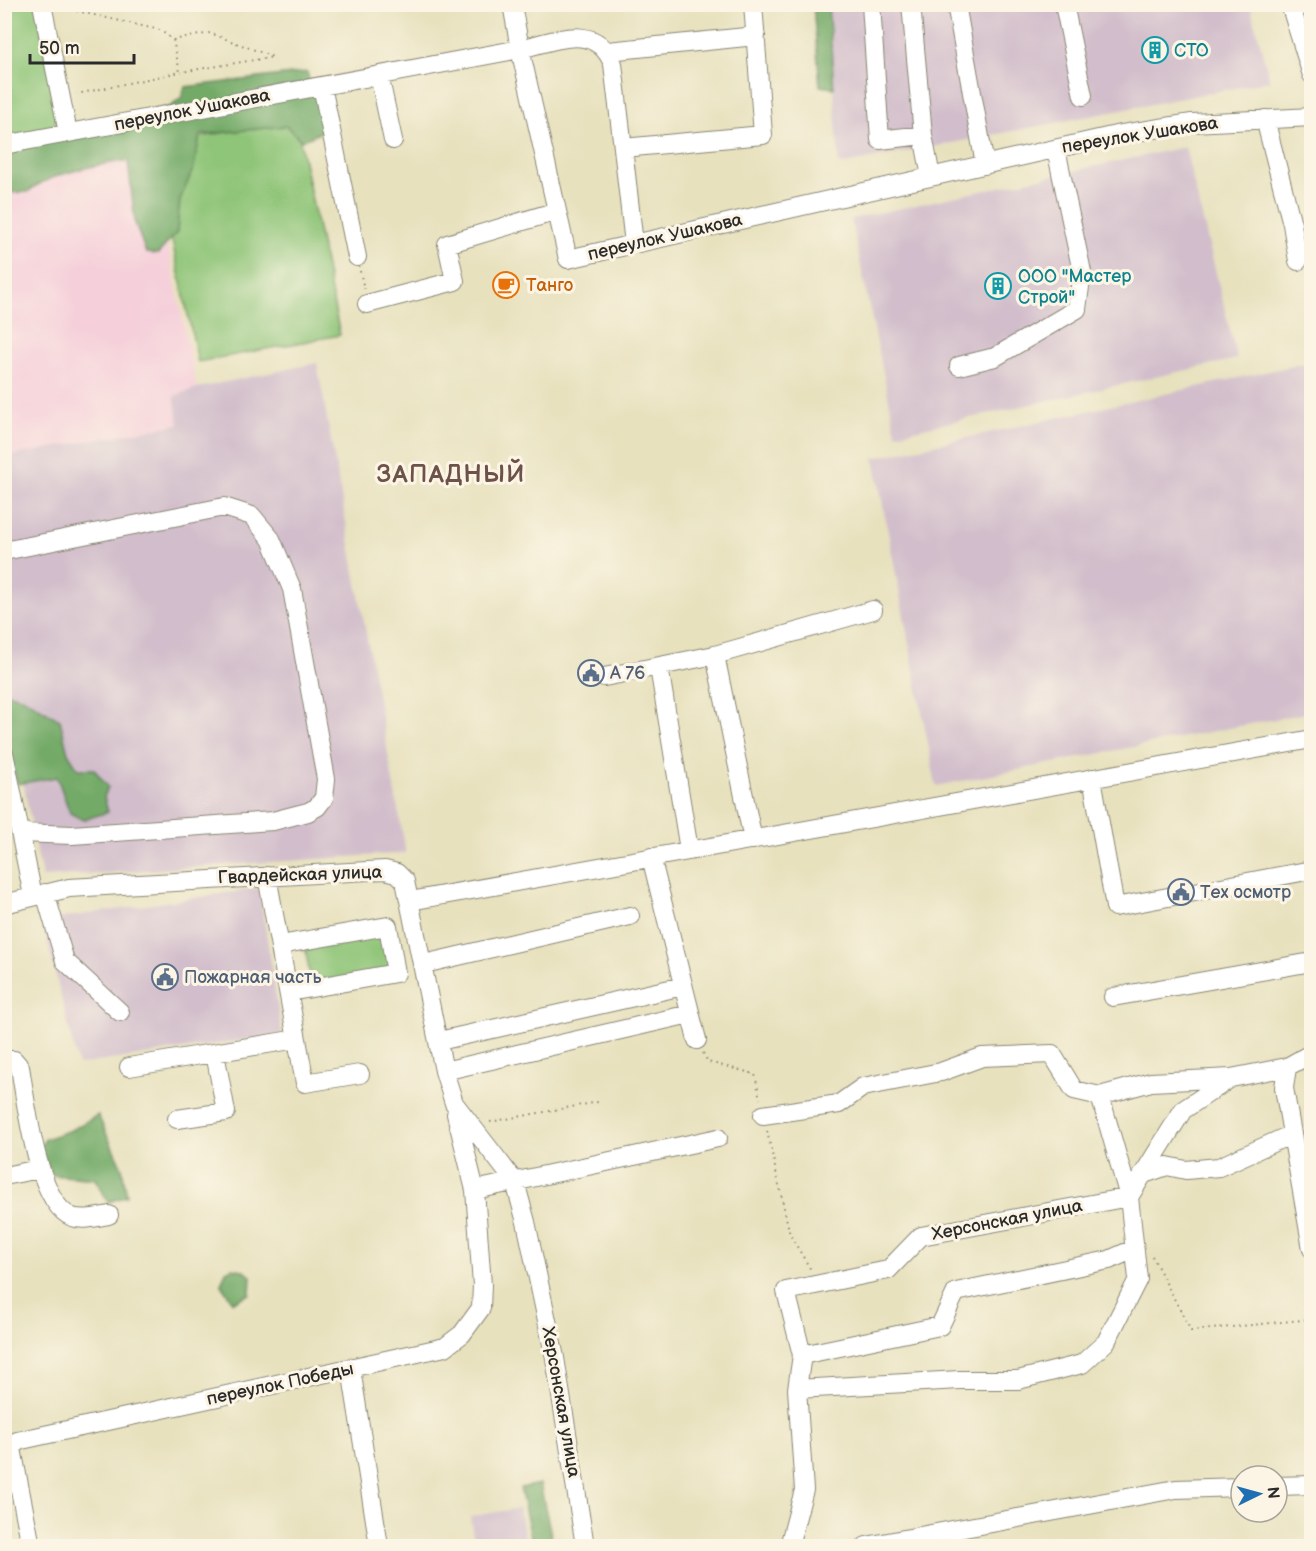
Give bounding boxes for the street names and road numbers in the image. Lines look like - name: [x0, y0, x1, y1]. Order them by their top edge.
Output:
- street label: переулок Ушакова: [112, 85, 272, 135]
- street label: переулок Ушакова: [1060, 112, 1220, 158]
- street label: переулок Ушакова: [586, 209, 745, 265]
- street label: Гвардейская улица: [218, 862, 383, 888]
- street label: Херсонская улица: [930, 1195, 1084, 1245]
- street label: Херсонская улица: [537, 1325, 585, 1479]
- street label: переулок Победы: [205, 1358, 355, 1410]

